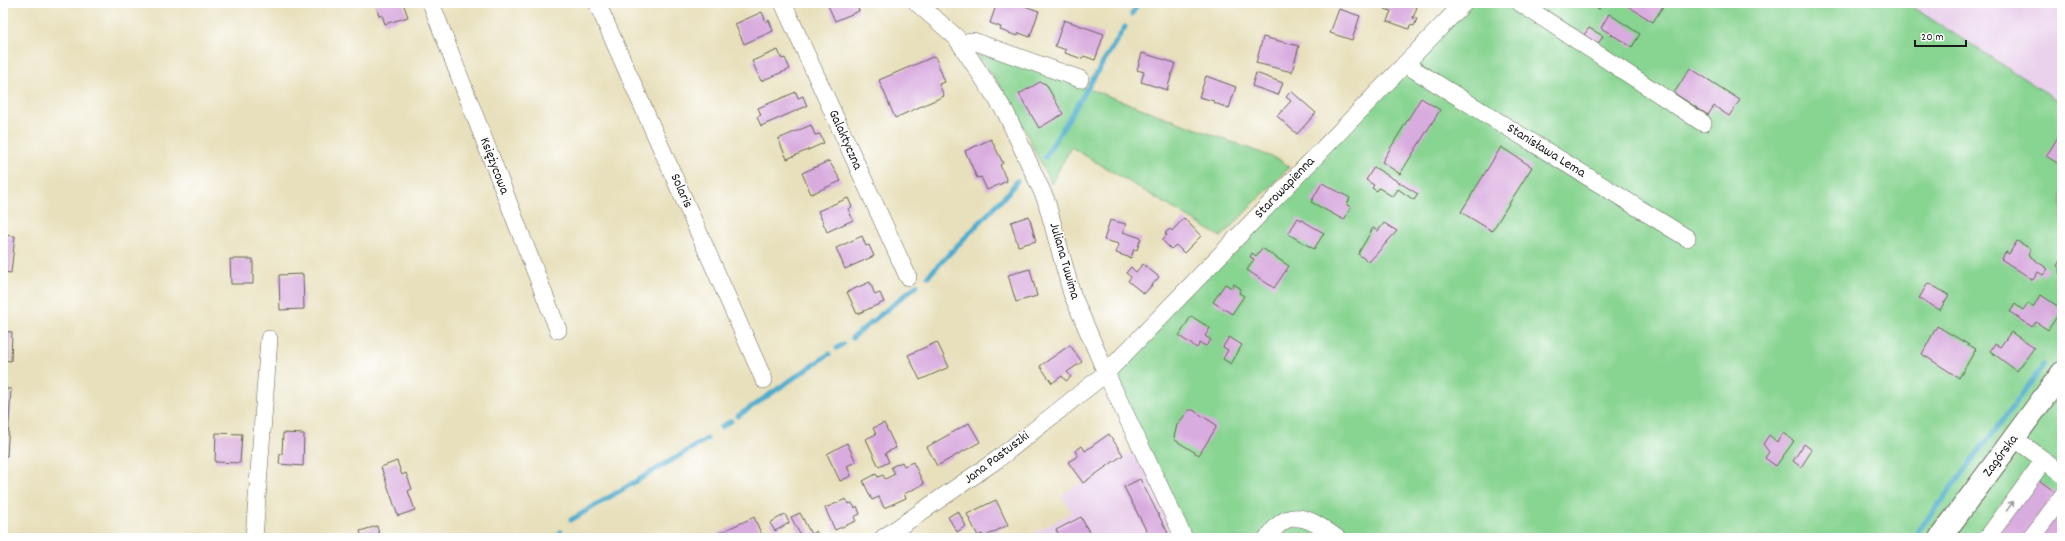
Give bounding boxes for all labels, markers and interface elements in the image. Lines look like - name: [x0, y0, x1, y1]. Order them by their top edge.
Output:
- scale bar: [1915, 22, 1966, 48]
- text: 20 m: [1921, 29, 1944, 46]
- street label: Galaktyczna: [823, 107, 867, 174]
- street label: Stanisława Lema: [1503, 119, 1590, 184]
- street label: Księżycowa: [474, 135, 514, 198]
- street label: Starowapienna: [1250, 152, 1320, 224]
- street label: Solaris: [665, 171, 697, 212]
- street label: Juliana Tuwima: [1043, 220, 1085, 302]
- street label: Jana Pastuszki: [960, 426, 1034, 489]
- street label: Zagórska: [1978, 430, 2024, 481]
- one-way arrow: [2006, 501, 2014, 512]

